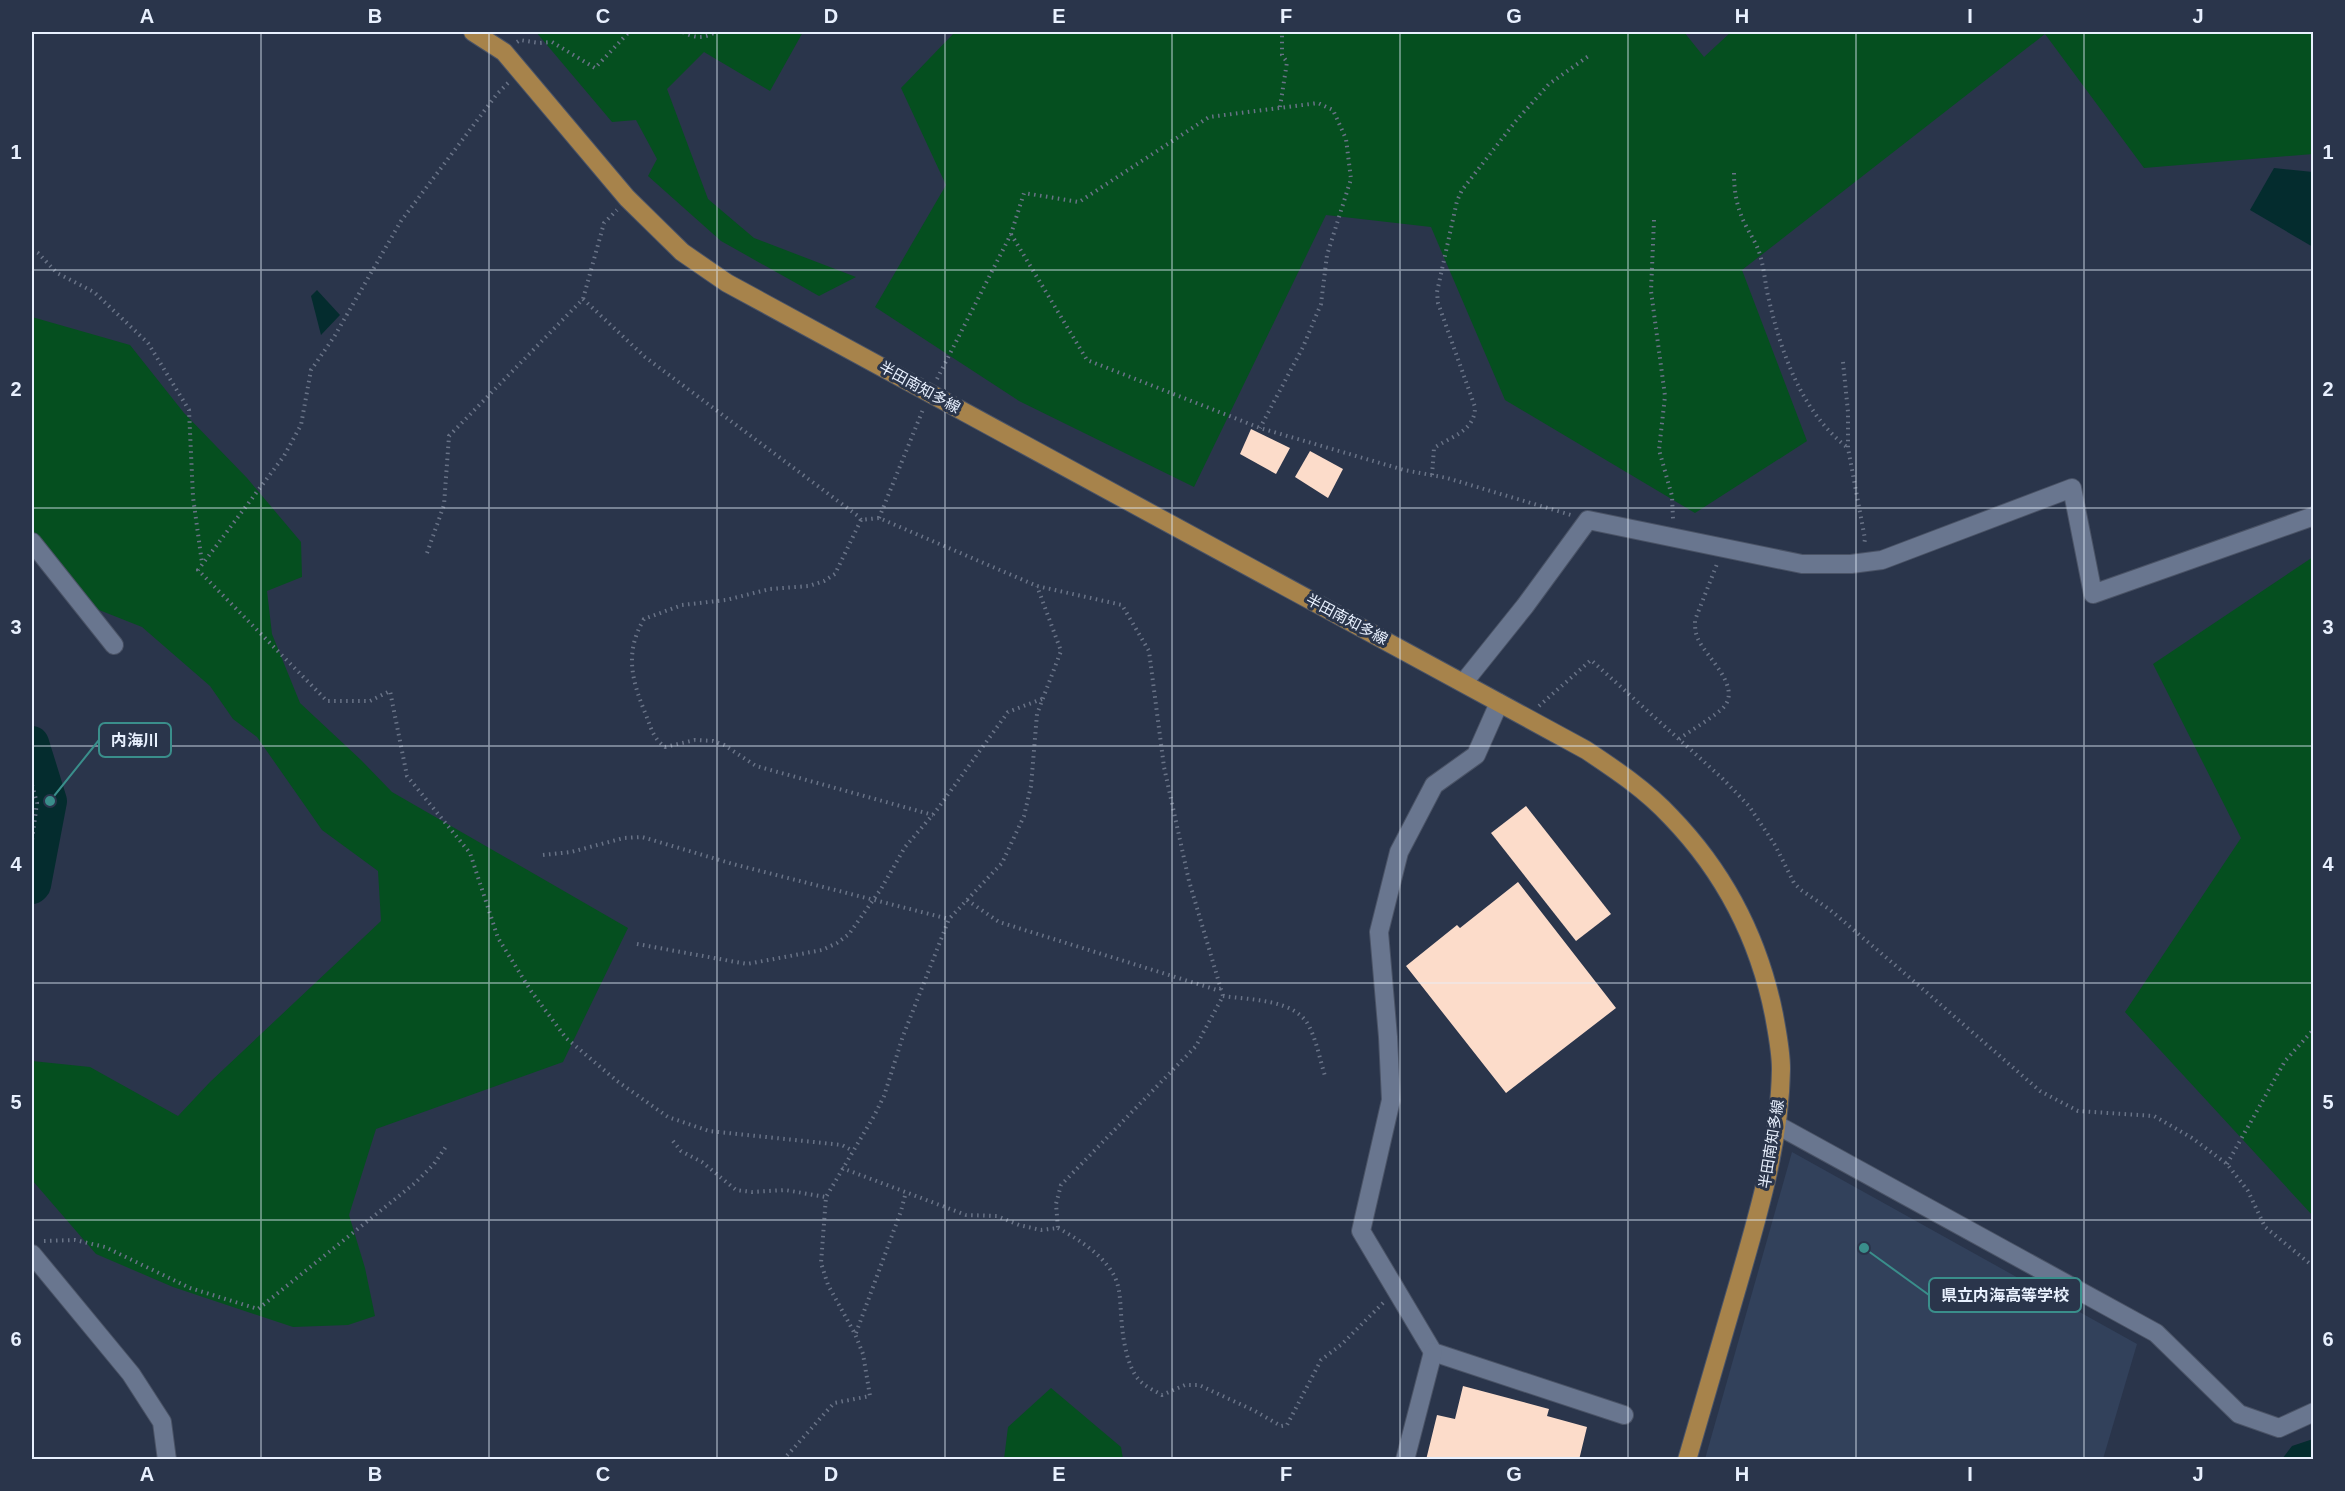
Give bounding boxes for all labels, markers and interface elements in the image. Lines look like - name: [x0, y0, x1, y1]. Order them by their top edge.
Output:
- text: A: [140, 5, 154, 27]
- text: B: [368, 5, 382, 27]
- text: C: [596, 5, 610, 27]
- text: D: [824, 5, 838, 27]
- text: E: [1052, 5, 1066, 27]
- text: F: [1280, 5, 1292, 27]
- text: G: [1506, 5, 1522, 27]
- text: H: [1735, 5, 1749, 27]
- text: I: [1967, 5, 1973, 27]
- text: J: [2192, 5, 2204, 27]
- text: 1: [10, 141, 22, 163]
- text: 1: [2322, 141, 2334, 163]
- street label: 半田南知多線: [877, 358, 963, 416]
- text: 2: [10, 378, 22, 400]
- text: 2: [2322, 378, 2334, 400]
- street label: 半田南知多線: [1303, 590, 1391, 648]
- text: 3: [10, 616, 22, 638]
- text: 3: [2322, 616, 2334, 638]
- callout: 内海川: [99, 723, 171, 757]
- text: 内海川: [111, 732, 159, 749]
- text: 4: [10, 853, 22, 875]
- text: 4: [2322, 853, 2334, 875]
- text: 5: [10, 1091, 22, 1113]
- text: 5: [2322, 1091, 2334, 1113]
- street label: 半田南知多線: [1756, 1098, 1786, 1190]
- callout: 県立内海高等学校: [1929, 1278, 2081, 1312]
- text: 県立内海高等学校: [1941, 1287, 2069, 1304]
- text: 6: [10, 1328, 22, 1350]
- text: 6: [2322, 1328, 2334, 1350]
- text: A: [140, 1463, 154, 1485]
- text: B: [368, 1463, 382, 1485]
- text: C: [596, 1463, 610, 1485]
- text: D: [824, 1463, 838, 1485]
- text: E: [1052, 1463, 1066, 1485]
- text: F: [1280, 1463, 1292, 1485]
- text: G: [1506, 1463, 1522, 1485]
- text: H: [1735, 1463, 1749, 1485]
- text: I: [1967, 1463, 1973, 1485]
- text: J: [2192, 1463, 2204, 1485]

